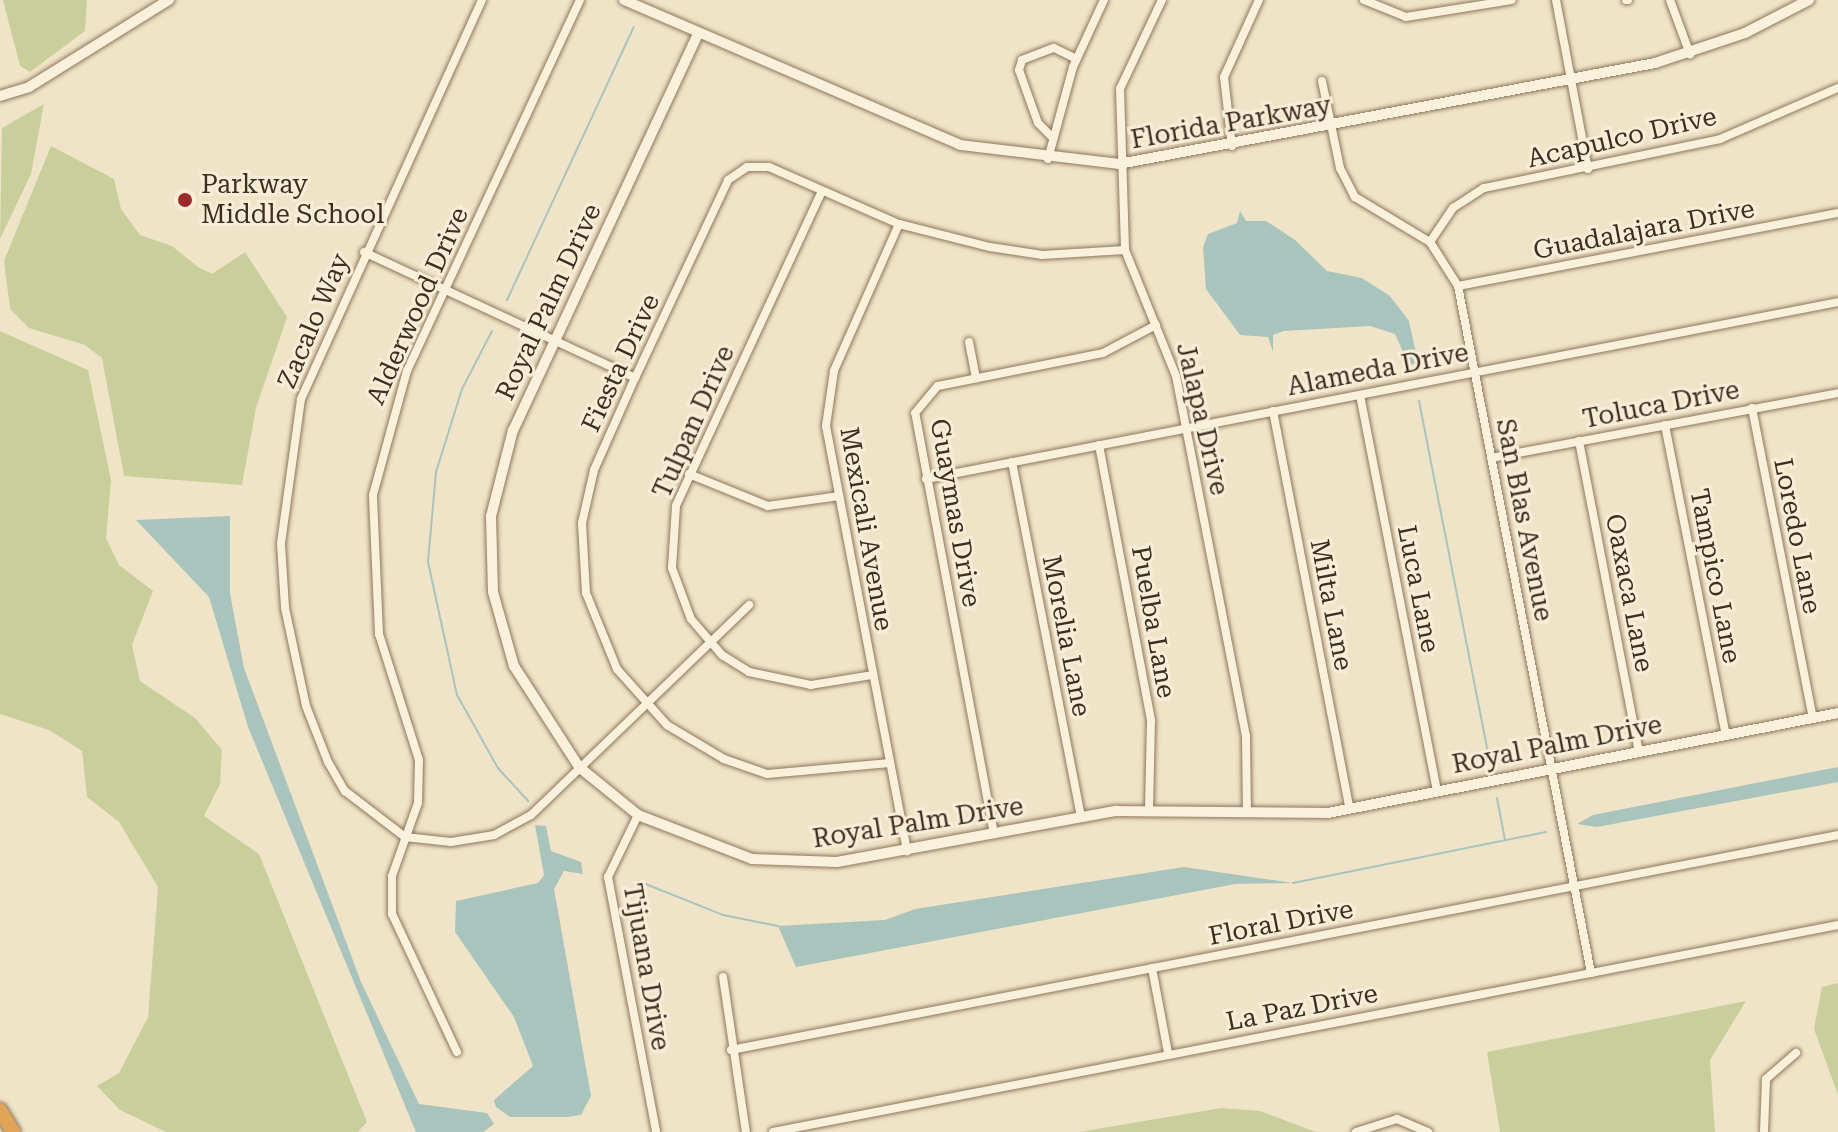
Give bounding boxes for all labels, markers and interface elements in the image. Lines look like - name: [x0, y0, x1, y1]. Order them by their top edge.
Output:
- street label: Florida Parkway: [1128, 90, 1334, 156]
- street label: Acapulco Drive: [1524, 101, 1720, 175]
- place label: Parkway Middle School: [201, 169, 384, 230]
- marker: Parkway Middle School: [176, 191, 194, 209]
- street label: Guadalajara Drive: [1531, 193, 1757, 267]
- street label: Royal Palm Drive: [490, 199, 608, 405]
- street label: Alderwood Drive: [360, 202, 476, 410]
- street label: Zacalo Way: [272, 249, 356, 393]
- street label: Fiesta Drive: [575, 289, 667, 437]
- street label: Alameda Drive: [1285, 337, 1471, 403]
- street label: Jalapa Drive: [1169, 340, 1235, 498]
- street label: Tulpan Drive: [647, 341, 741, 503]
- street label: Toluca Drive: [1580, 375, 1742, 435]
- street label: Guaymas Drive: [923, 416, 987, 610]
- street label: San Blas Avenue: [1489, 416, 1559, 624]
- street label: Mexicali Avenue: [833, 425, 899, 633]
- street label: Loredo Lane: [1767, 456, 1827, 616]
- street label: Tampico Lane: [1683, 486, 1747, 666]
- street label: Oaxaca Lane: [1598, 511, 1660, 675]
- street label: Luca Lane: [1390, 523, 1446, 655]
- street label: Milta Lane: [1303, 537, 1359, 673]
- street label: Puelba Lane: [1124, 543, 1182, 701]
- street label: Morelia Lane: [1035, 553, 1097, 719]
- street label: Royal Palm Drive: [1449, 709, 1665, 781]
- street label: Royal Palm Drive: [810, 791, 1026, 855]
- street label: Tijuana Drive: [616, 881, 676, 1053]
- street label: Floral Drive: [1206, 894, 1356, 952]
- street label: La Paz Drive: [1224, 978, 1380, 1038]

